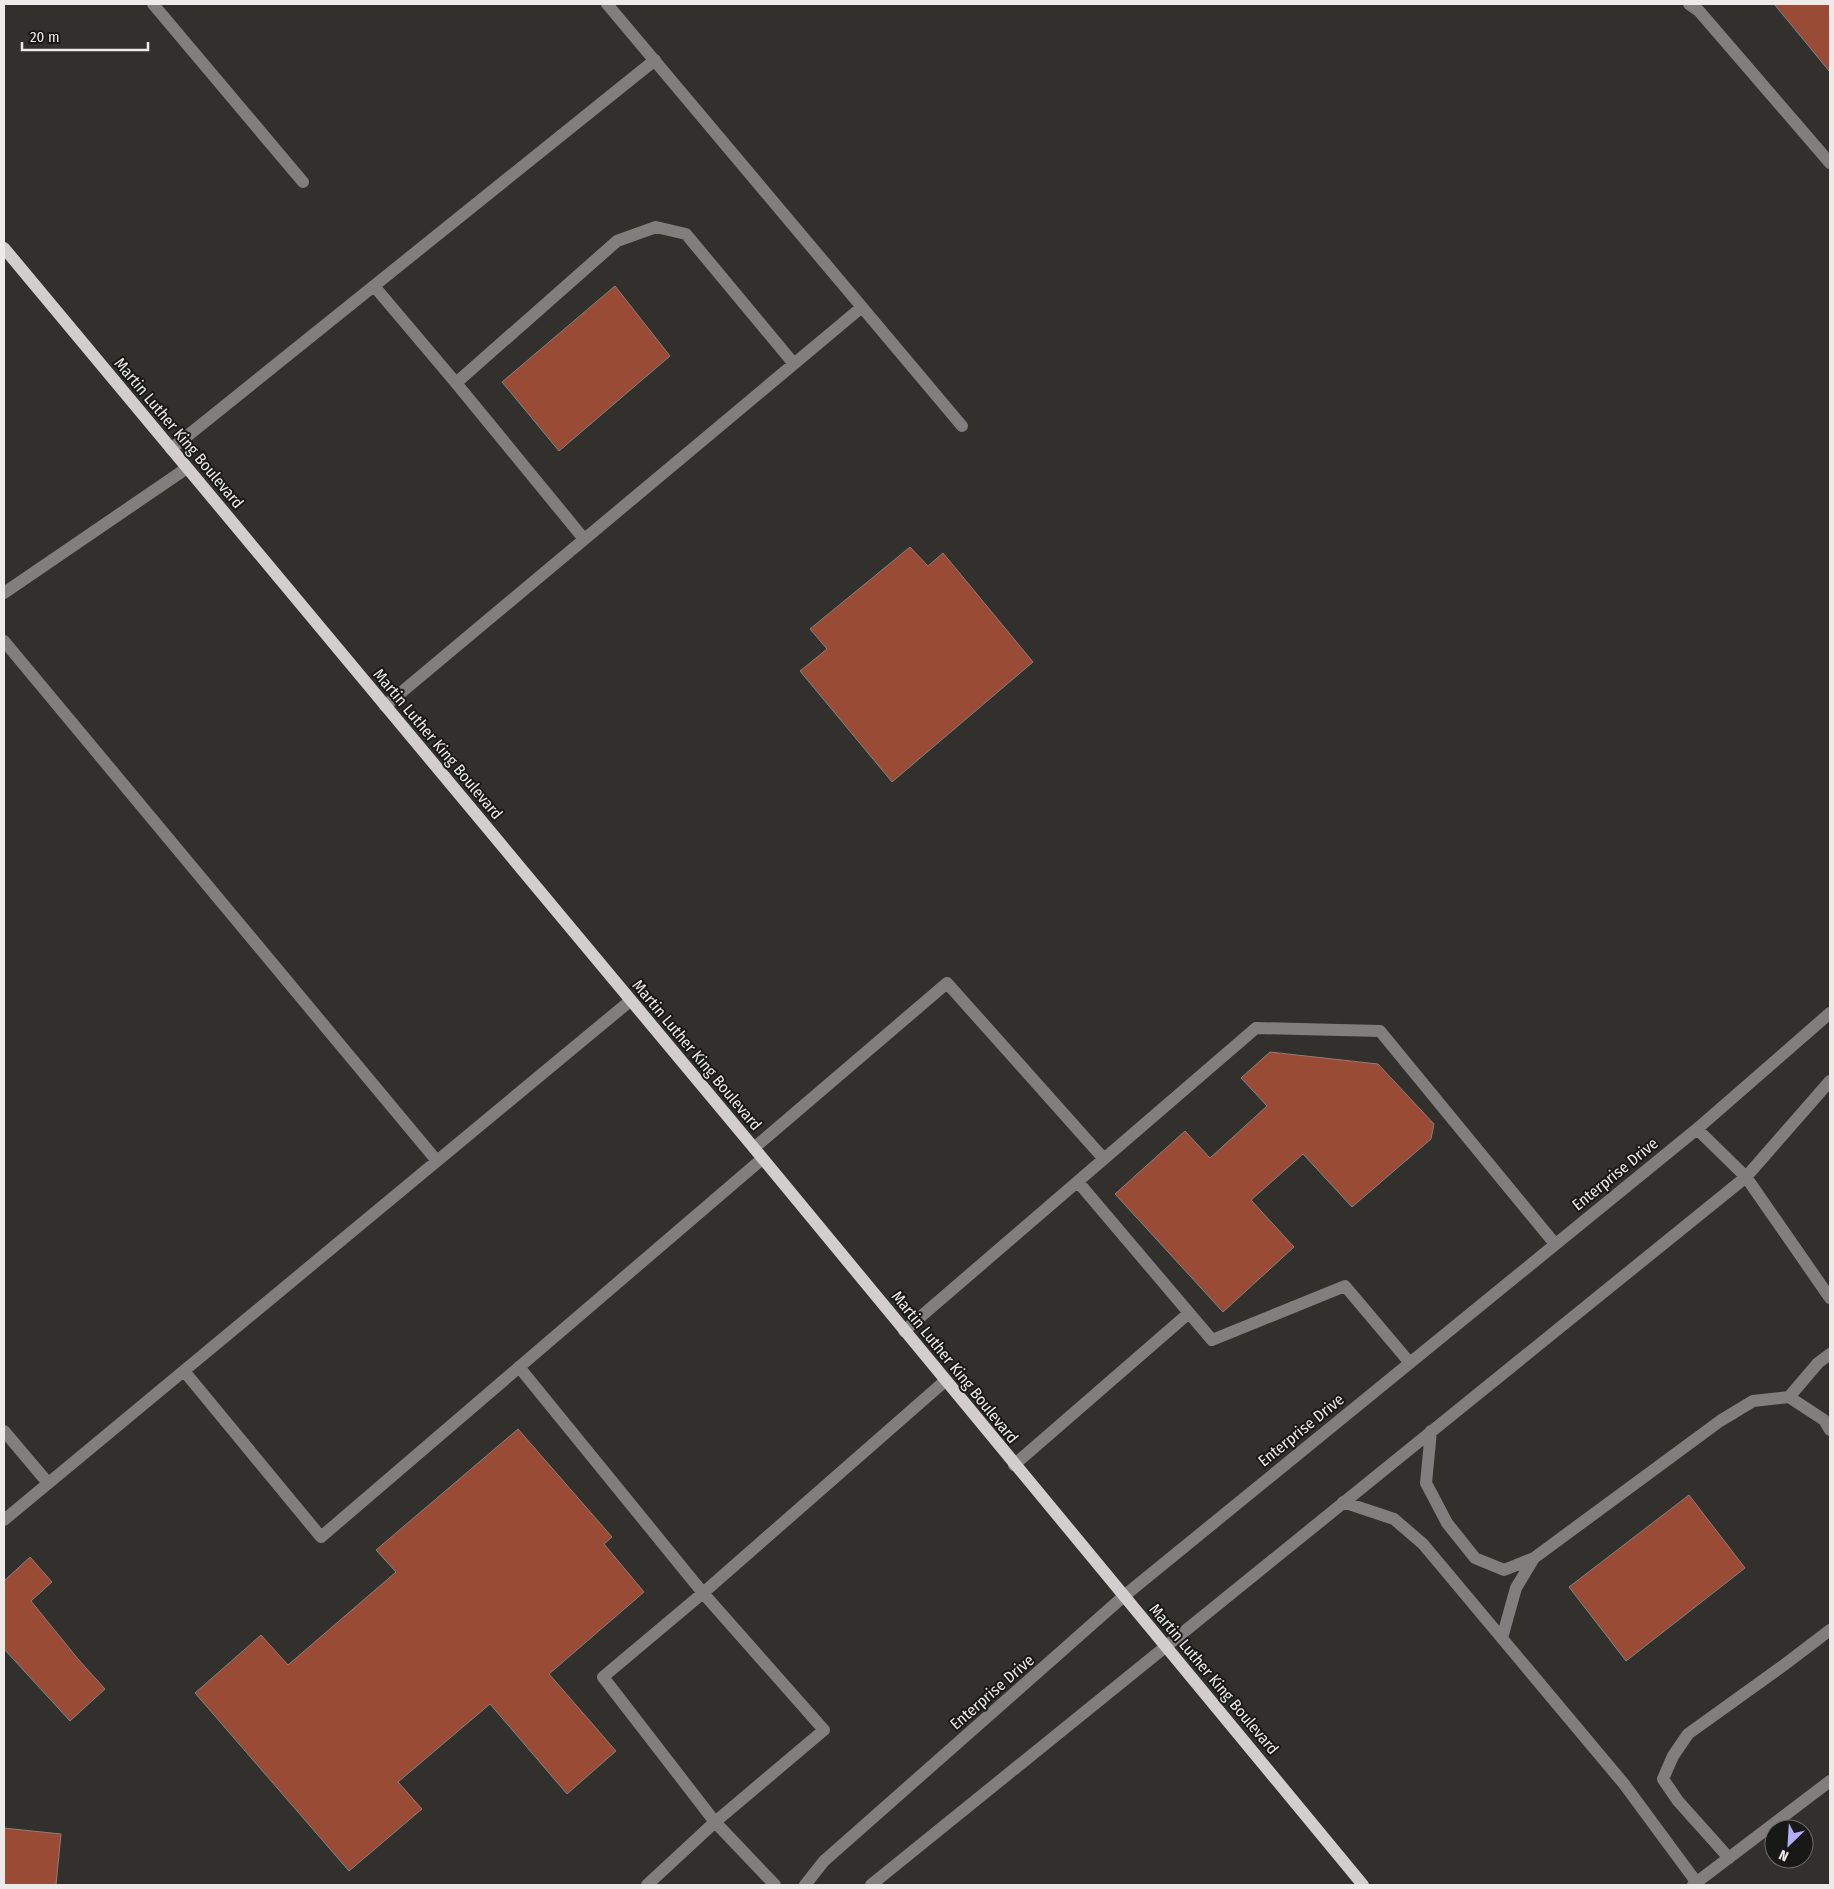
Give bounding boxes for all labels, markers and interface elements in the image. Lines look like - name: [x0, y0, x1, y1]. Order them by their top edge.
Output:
- scale bar: [22, 20, 149, 52]
- text: 20 m: [30, 28, 60, 46]
- street label: Martin Luther King Boulevard: [110, 354, 248, 512]
- street label: Martin Luther King Boulevard: [369, 665, 507, 823]
- street label: Martin Luther King Boulevard: [628, 976, 766, 1134]
- street label: Enterprise Drive: [1568, 1134, 1662, 1214]
- street label: Martin Luther King Boulevard: [888, 1287, 1022, 1447]
- street label: Enterprise Drive: [1254, 1390, 1348, 1470]
- street label: Martin Luther King Boulevard: [1145, 1600, 1283, 1758]
- street label: Enterprise Drive: [946, 1650, 1038, 1734]
- north arrow: [1764, 1819, 1814, 1869]
- text: N: [1776, 1846, 1791, 1865]

